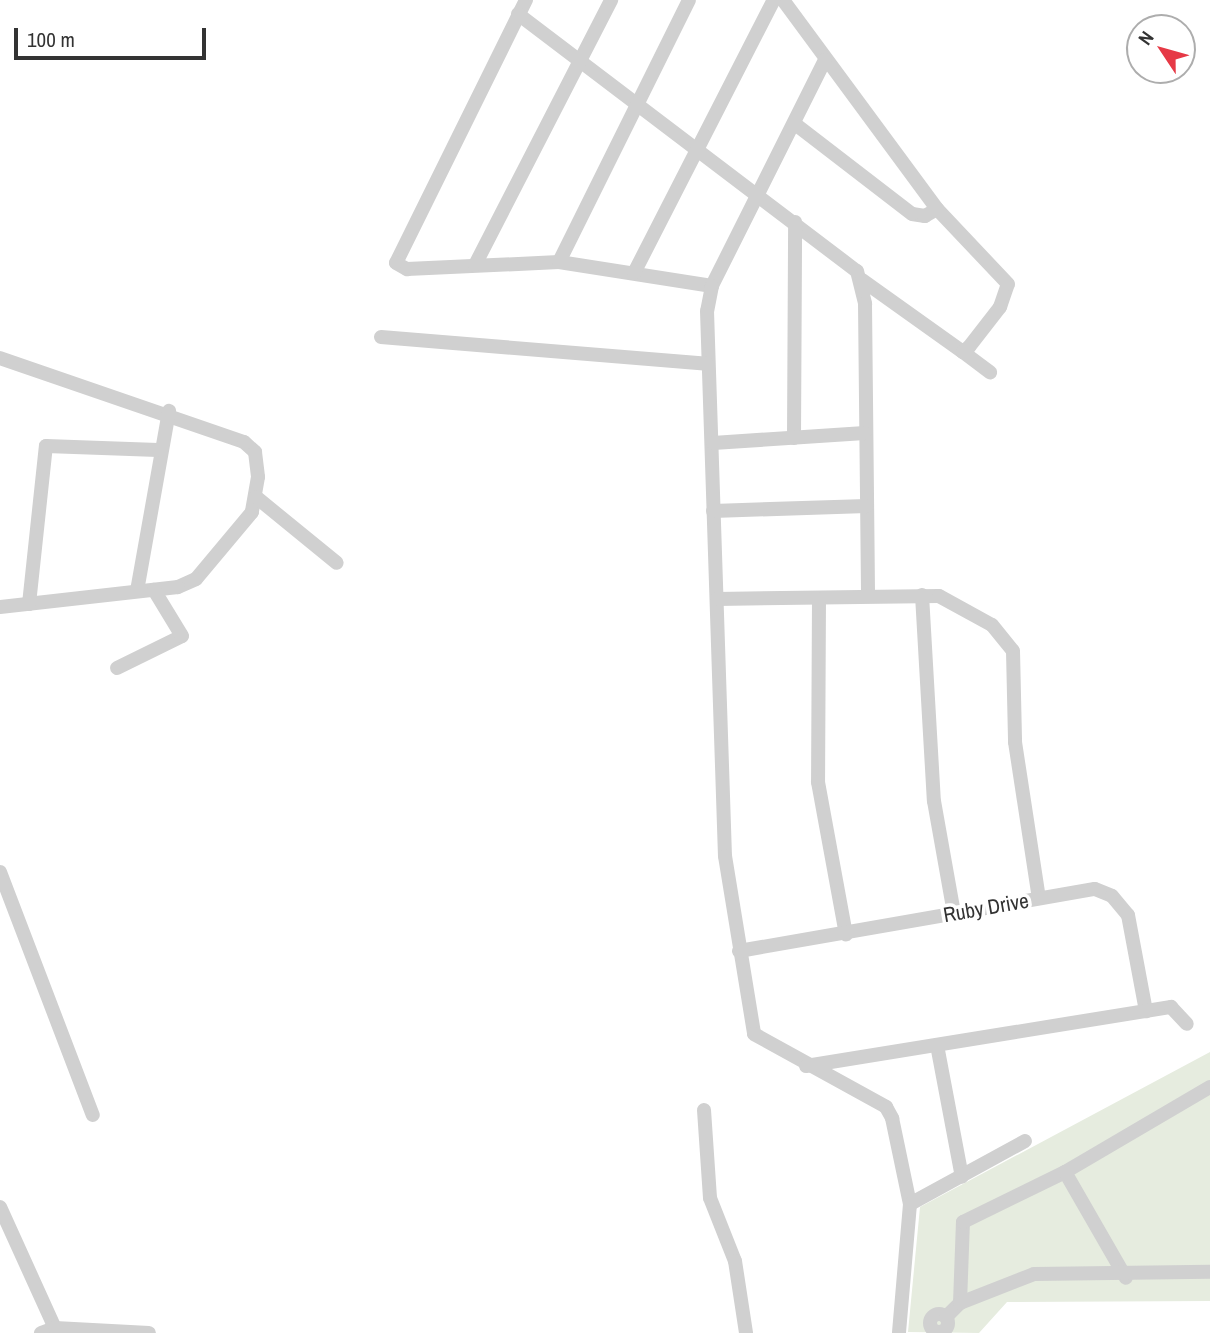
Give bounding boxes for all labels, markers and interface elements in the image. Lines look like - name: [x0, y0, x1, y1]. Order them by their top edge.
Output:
- scale bar: [18, 14, 210, 58]
- north arrow: [1126, 14, 1196, 84]
- text: 100 m: [27, 25, 75, 54]
- text: N: [1132, 26, 1159, 50]
- street label: Ruby Drive: [941, 888, 1031, 928]

